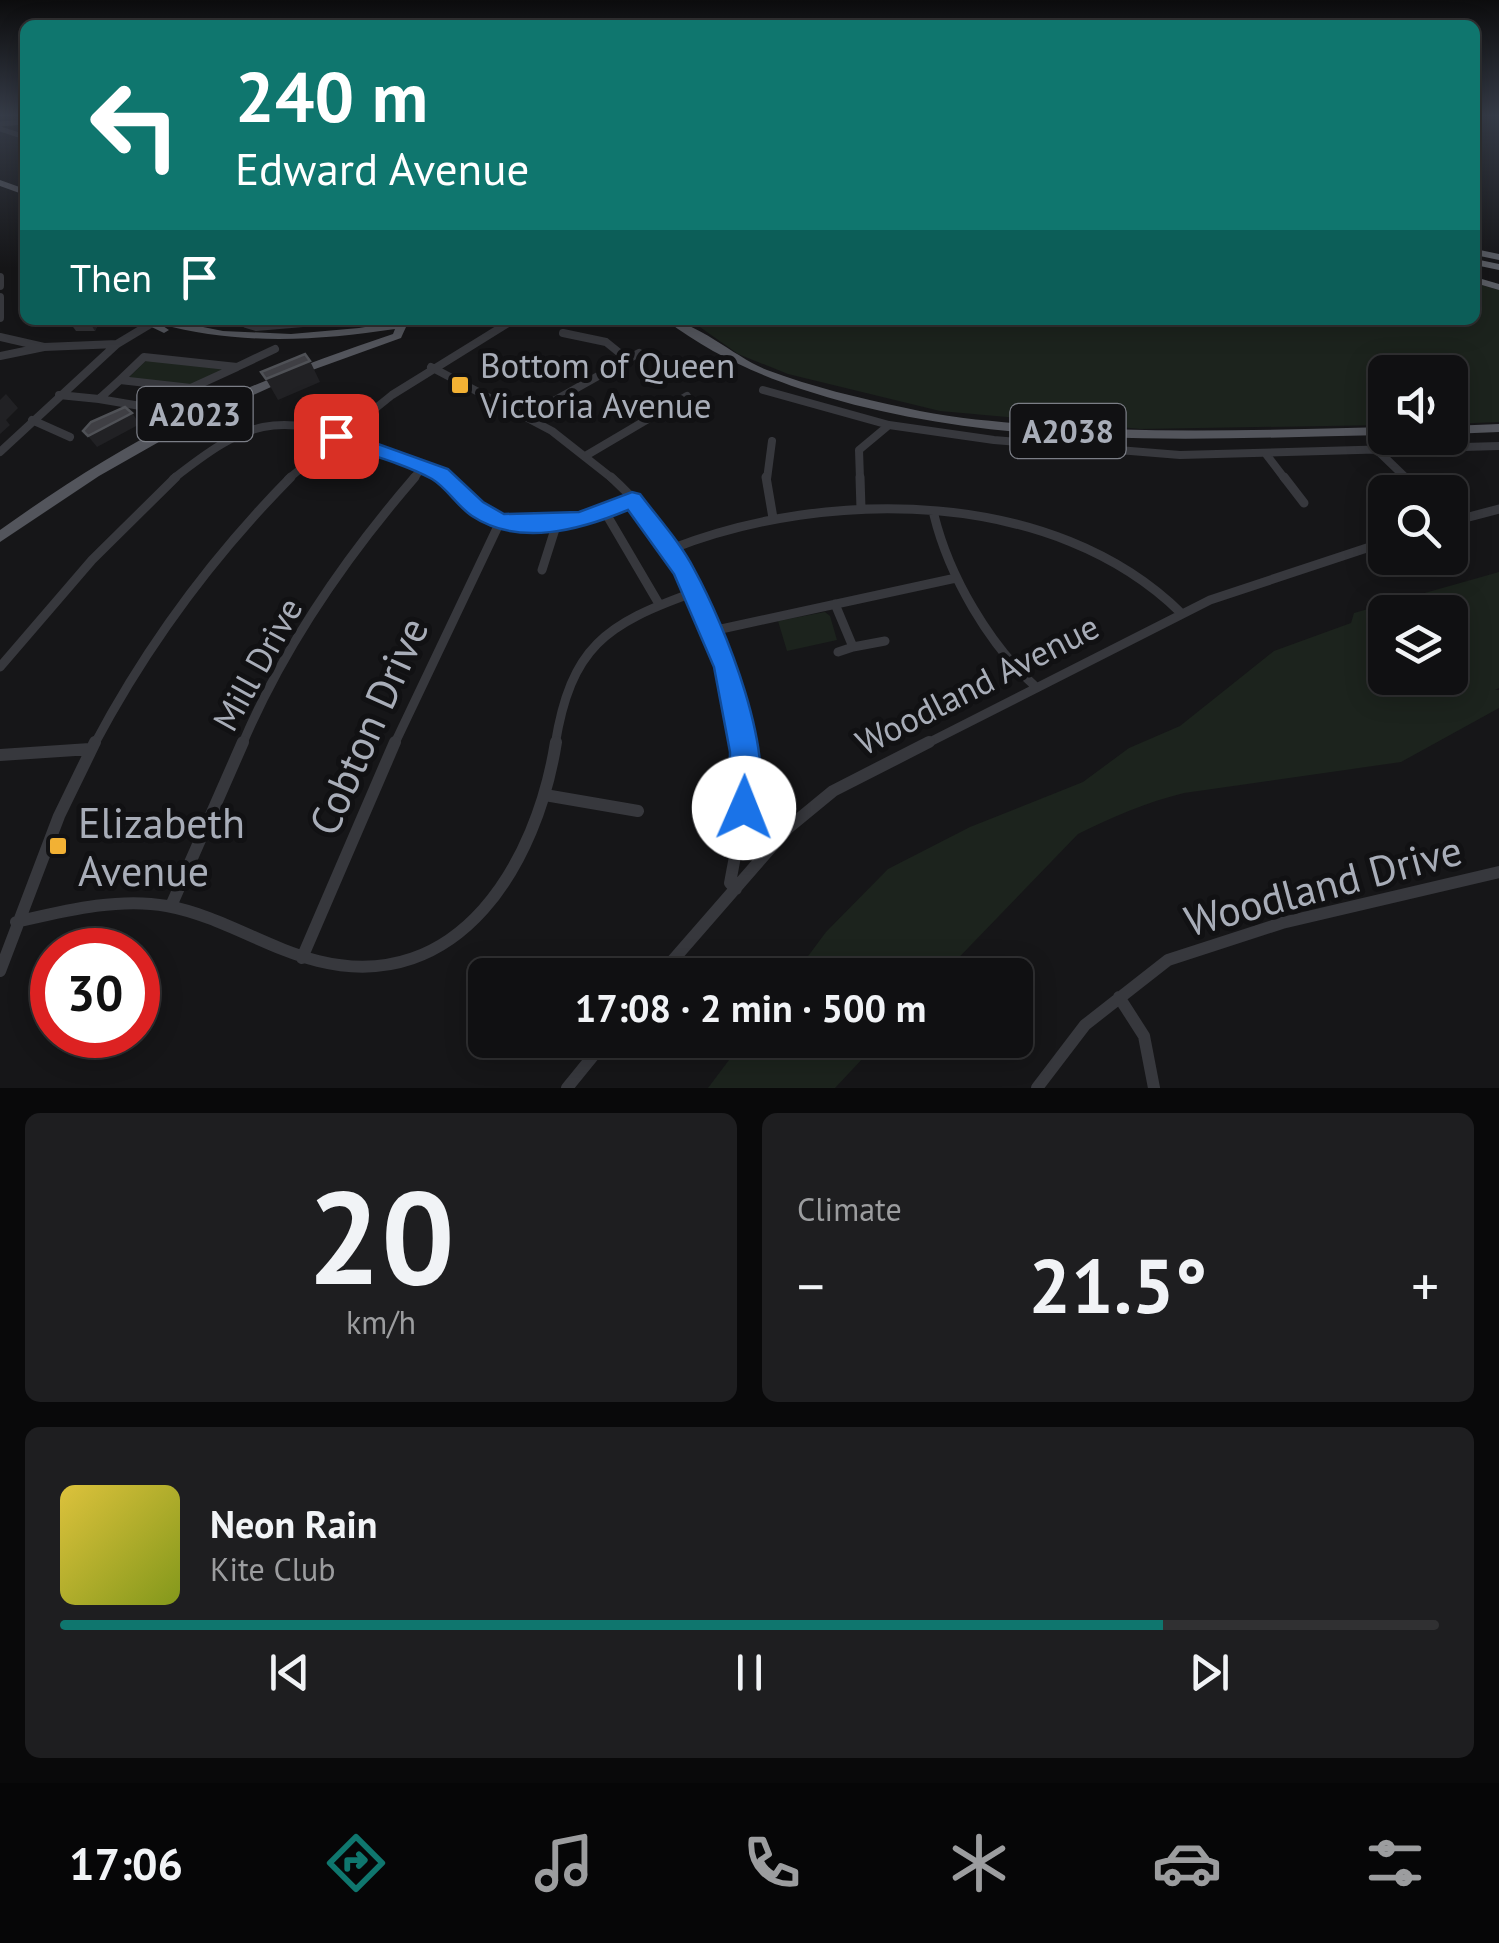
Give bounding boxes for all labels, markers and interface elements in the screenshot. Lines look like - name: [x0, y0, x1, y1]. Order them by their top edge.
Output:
- text: 240 m: [235, 51, 428, 141]
- icon: left: [70, 60, 200, 190]
- text: Edward Avenue: [235, 139, 529, 197]
- icon: arrive: [172, 250, 227, 305]
- text: Then: [70, 253, 152, 302]
- place label: Bottom of Queen Victoria Avenue: [479, 342, 735, 428]
- map controls: [1368, 355, 1468, 695]
- button: sound: [1368, 355, 1468, 455]
- marker: Bottom of Queen Victoria Avenue: [449, 374, 471, 396]
- road number: A2023: [138, 387, 252, 441]
- pin: [294, 394, 379, 479]
- road number: A2038: [1010, 404, 1126, 458]
- icon: arrive: [309, 409, 364, 464]
- button: search: [1368, 475, 1468, 575]
- street label: Mill Drive: [202, 589, 312, 739]
- button: layers: [1368, 595, 1468, 695]
- street label: Woodland Avenue: [848, 603, 1106, 765]
- street label: Cobton Drive: [296, 609, 440, 843]
- position arrow: [692, 756, 796, 860]
- place label: Elizabeth Avenue: [78, 795, 245, 898]
- street label: Woodland Drive: [1178, 822, 1468, 948]
- marker: Elizabeth Avenue: [47, 835, 69, 857]
- speed limit sign: 30: [30, 928, 160, 1058]
- text: 17:08 · 2 min · 500 m: [575, 983, 926, 1032]
- text: 20: [307, 1152, 455, 1320]
- text: Climate: [797, 1188, 902, 1230]
- text: 21.5°: [1029, 1237, 1207, 1334]
- text: −: [797, 1250, 825, 1321]
- text: +: [1411, 1250, 1439, 1321]
- text: km/h: [346, 1301, 416, 1343]
- text: Neon Rain: [210, 1499, 377, 1548]
- text: Kite Club: [210, 1548, 336, 1590]
- icon: previous: [262, 1645, 317, 1700]
- icon: pause: [722, 1645, 777, 1700]
- icon: next: [1182, 1645, 1237, 1700]
- icon: directions: [321, 1828, 391, 1898]
- icon: music: [529, 1828, 599, 1898]
- icon: phone: [737, 1828, 807, 1898]
- icon: climate: [944, 1828, 1014, 1898]
- icon: car: [1152, 1828, 1222, 1898]
- icon: filters: [1360, 1828, 1430, 1898]
- text: 17:06: [69, 1834, 183, 1892]

